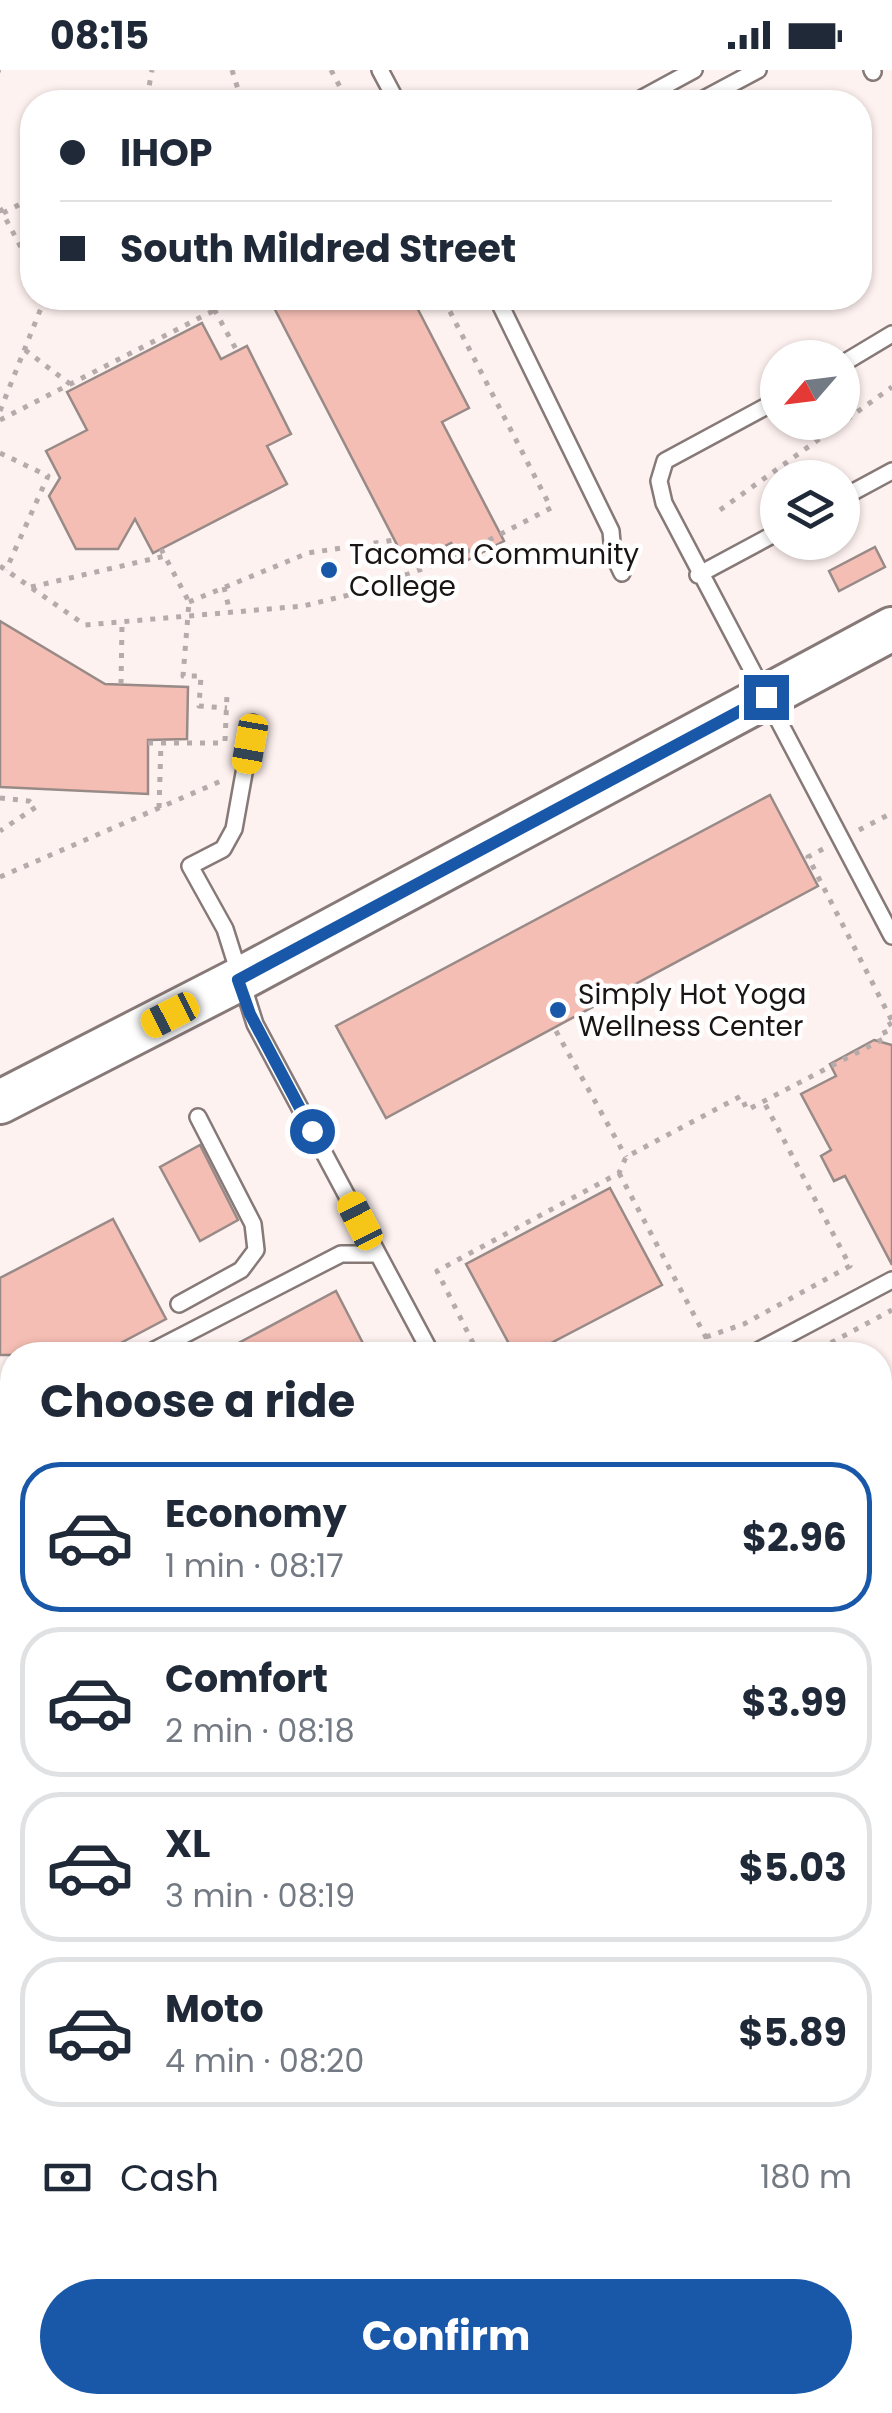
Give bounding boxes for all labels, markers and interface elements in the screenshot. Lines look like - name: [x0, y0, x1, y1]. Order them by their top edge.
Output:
- text: 08:15: [50, 9, 149, 62]
- text: IHOP: [120, 126, 213, 179]
- text: South Mildred Street: [120, 222, 516, 275]
- north arrow: [760, 340, 860, 440]
- map controls: [760, 340, 860, 560]
- button: layers: [760, 460, 860, 560]
- place label: Tacoma Community College: [349, 535, 639, 606]
- marker: Tacoma Community College: [318, 559, 340, 581]
- route end: [744, 675, 789, 720]
- car: [230, 712, 270, 776]
- place label: Simply Hot Yoga Wellness Center: [578, 975, 806, 1046]
- car: [136, 988, 204, 1042]
- marker: Simply Hot Yoga Wellness Center: [547, 999, 569, 1021]
- route start: [290, 1109, 335, 1154]
- car: [333, 1187, 387, 1255]
- text: Choose a ride: [40, 1370, 355, 1433]
- text: Economy: [165, 1487, 347, 1540]
- icon: car: [45, 1492, 135, 1582]
- text: $2.96: [742, 1511, 847, 1564]
- text: 1 min · 08:17: [165, 1543, 344, 1588]
- text: Comfort: [165, 1652, 328, 1705]
- icon: car: [45, 1657, 135, 1747]
- text: $3.99: [742, 1676, 847, 1729]
- text: 2 min · 08:18: [165, 1708, 355, 1753]
- text: XL: [165, 1817, 210, 1870]
- icon: car: [45, 1822, 135, 1912]
- text: $5.03: [739, 1841, 847, 1894]
- text: 3 min · 08:19: [165, 1873, 355, 1918]
- text: Moto: [165, 1982, 264, 2035]
- icon: car: [45, 1987, 135, 2077]
- text: $5.89: [739, 2006, 847, 2059]
- text: 4 min · 08:20: [165, 2038, 364, 2083]
- icon: cash: [40, 2150, 95, 2205]
- text: Cash: [120, 2151, 219, 2204]
- text: 180 m: [760, 2154, 852, 2199]
- button: Confirm: [40, 2279, 852, 2394]

